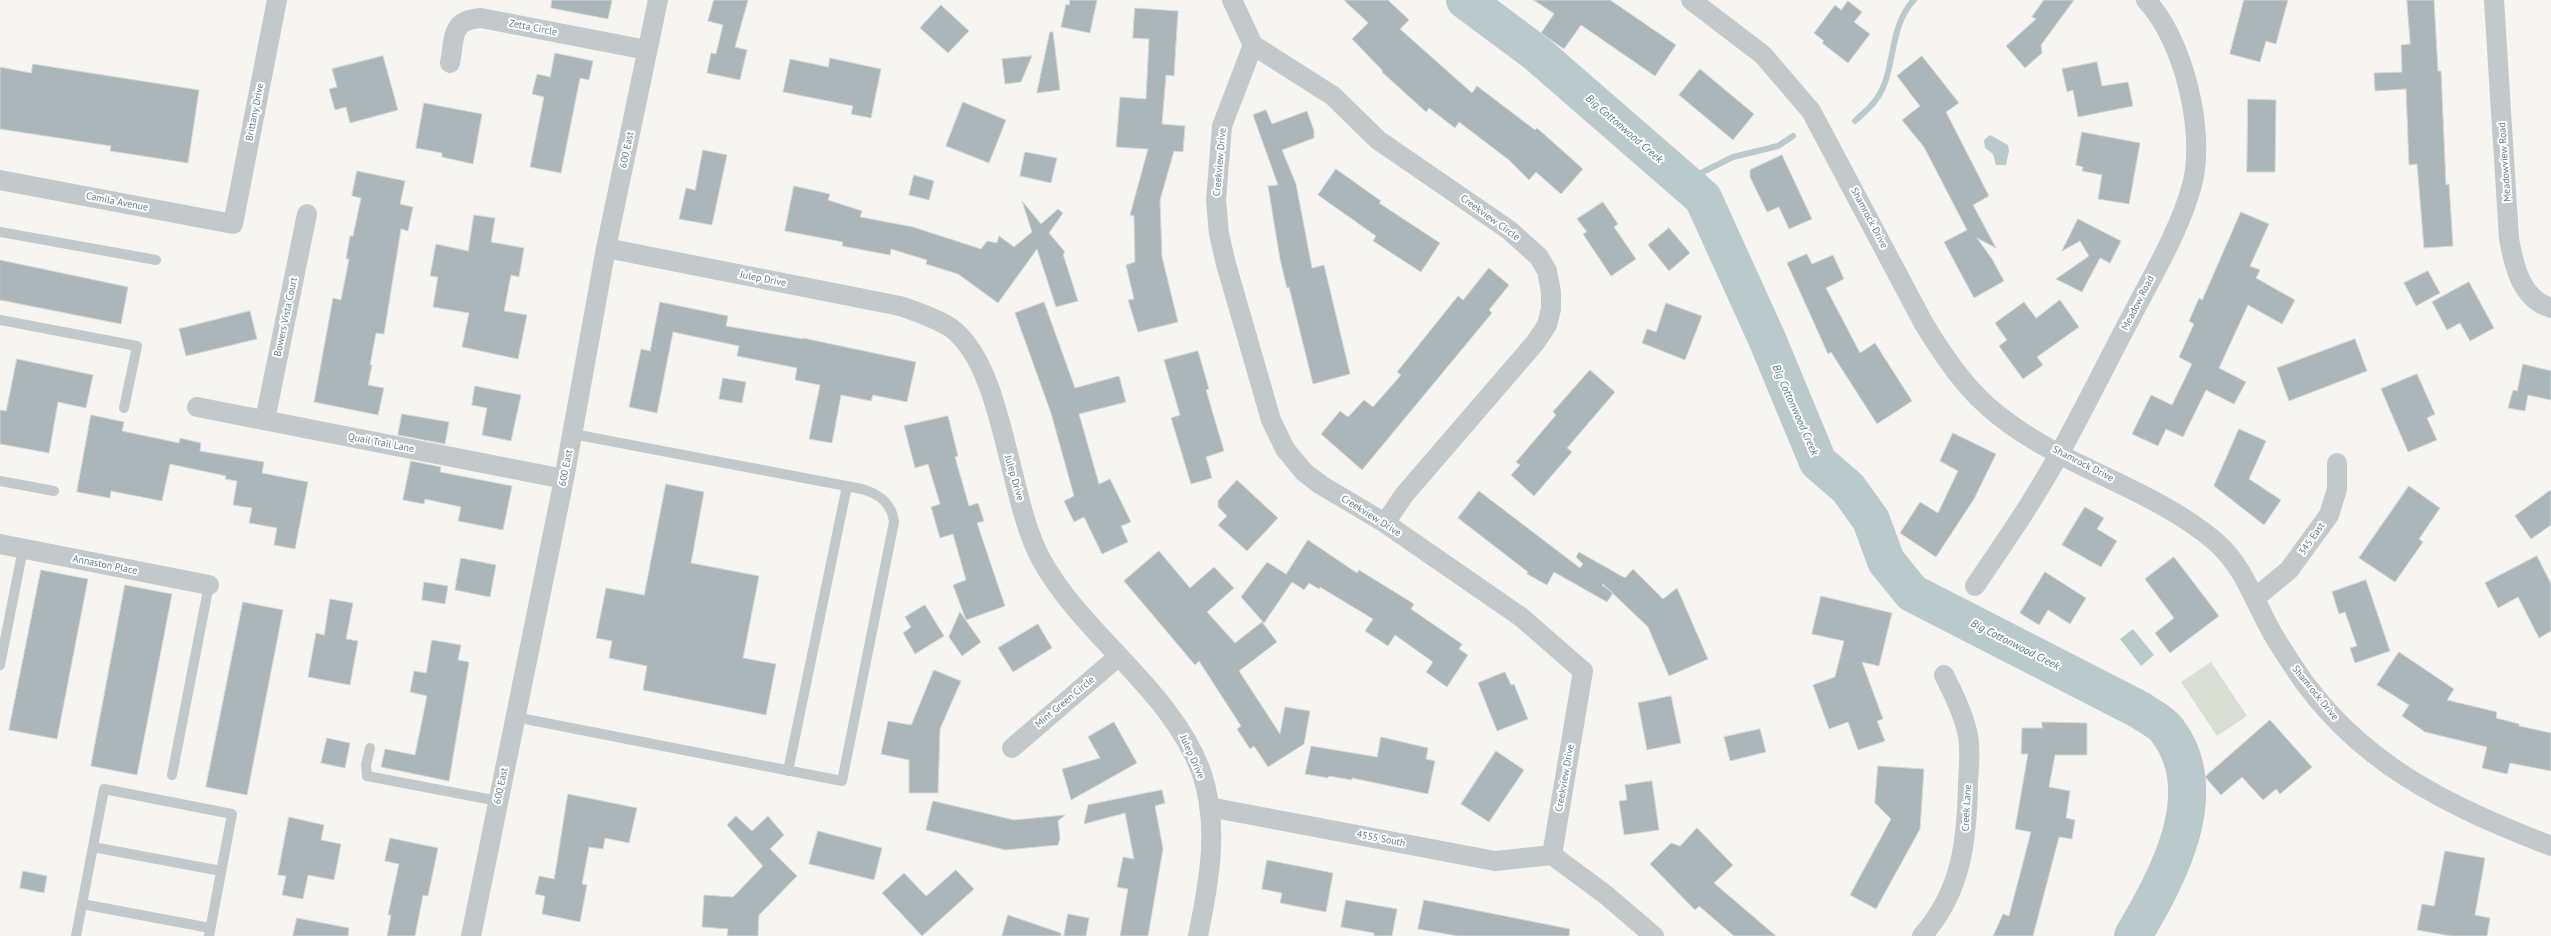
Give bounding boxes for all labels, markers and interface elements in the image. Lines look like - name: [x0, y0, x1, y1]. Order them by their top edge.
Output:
- street label: Zetta Circle: [508, 17, 558, 39]
- street label: Brittany Drive: [243, 82, 267, 142]
- water label: Big Cottonwood Creek: [1583, 92, 1665, 166]
- street label: Meadowview Road: [2496, 122, 2514, 202]
- street label: Creekview Drive: [1211, 127, 1229, 197]
- street label: 600 East: [617, 131, 637, 169]
- street label: Shamrock Drive: [1848, 186, 1890, 250]
- street label: Camila Avenue: [85, 190, 149, 214]
- street label: Creekview Circle: [1458, 192, 1522, 244]
- street label: Julep Drive: [739, 269, 787, 289]
- street label: Meadow Road: [2119, 274, 2157, 332]
- street label: Bowers Vista Court: [272, 276, 300, 358]
- water label: Big Cottonwood Creek: [1769, 363, 1821, 457]
- street label: Quail Trail Lane: [347, 431, 415, 455]
- street label: Shamrock Drive: [2050, 443, 2116, 485]
- street label: 600 East: [557, 449, 575, 487]
- street label: Julep Drive: [1002, 454, 1026, 502]
- street label: Creekview Drive: [1339, 493, 1403, 539]
- street label: 345 East: [2296, 520, 2328, 558]
- street label: Annaston Place: [72, 553, 138, 577]
- water label: Big Cottonwood Creek: [1968, 617, 2062, 673]
- street label: Shamrock Drive: [2289, 663, 2341, 723]
- street label: Mint Green Circle: [1033, 674, 1097, 730]
- street label: Julep Drive: [1177, 733, 1207, 781]
- street label: Creekview Drive: [1553, 743, 1577, 813]
- street label: 600 East: [491, 767, 511, 805]
- street label: Creek Lane: [1960, 784, 1974, 832]
- street label: 4555 South: [1356, 828, 1406, 850]

